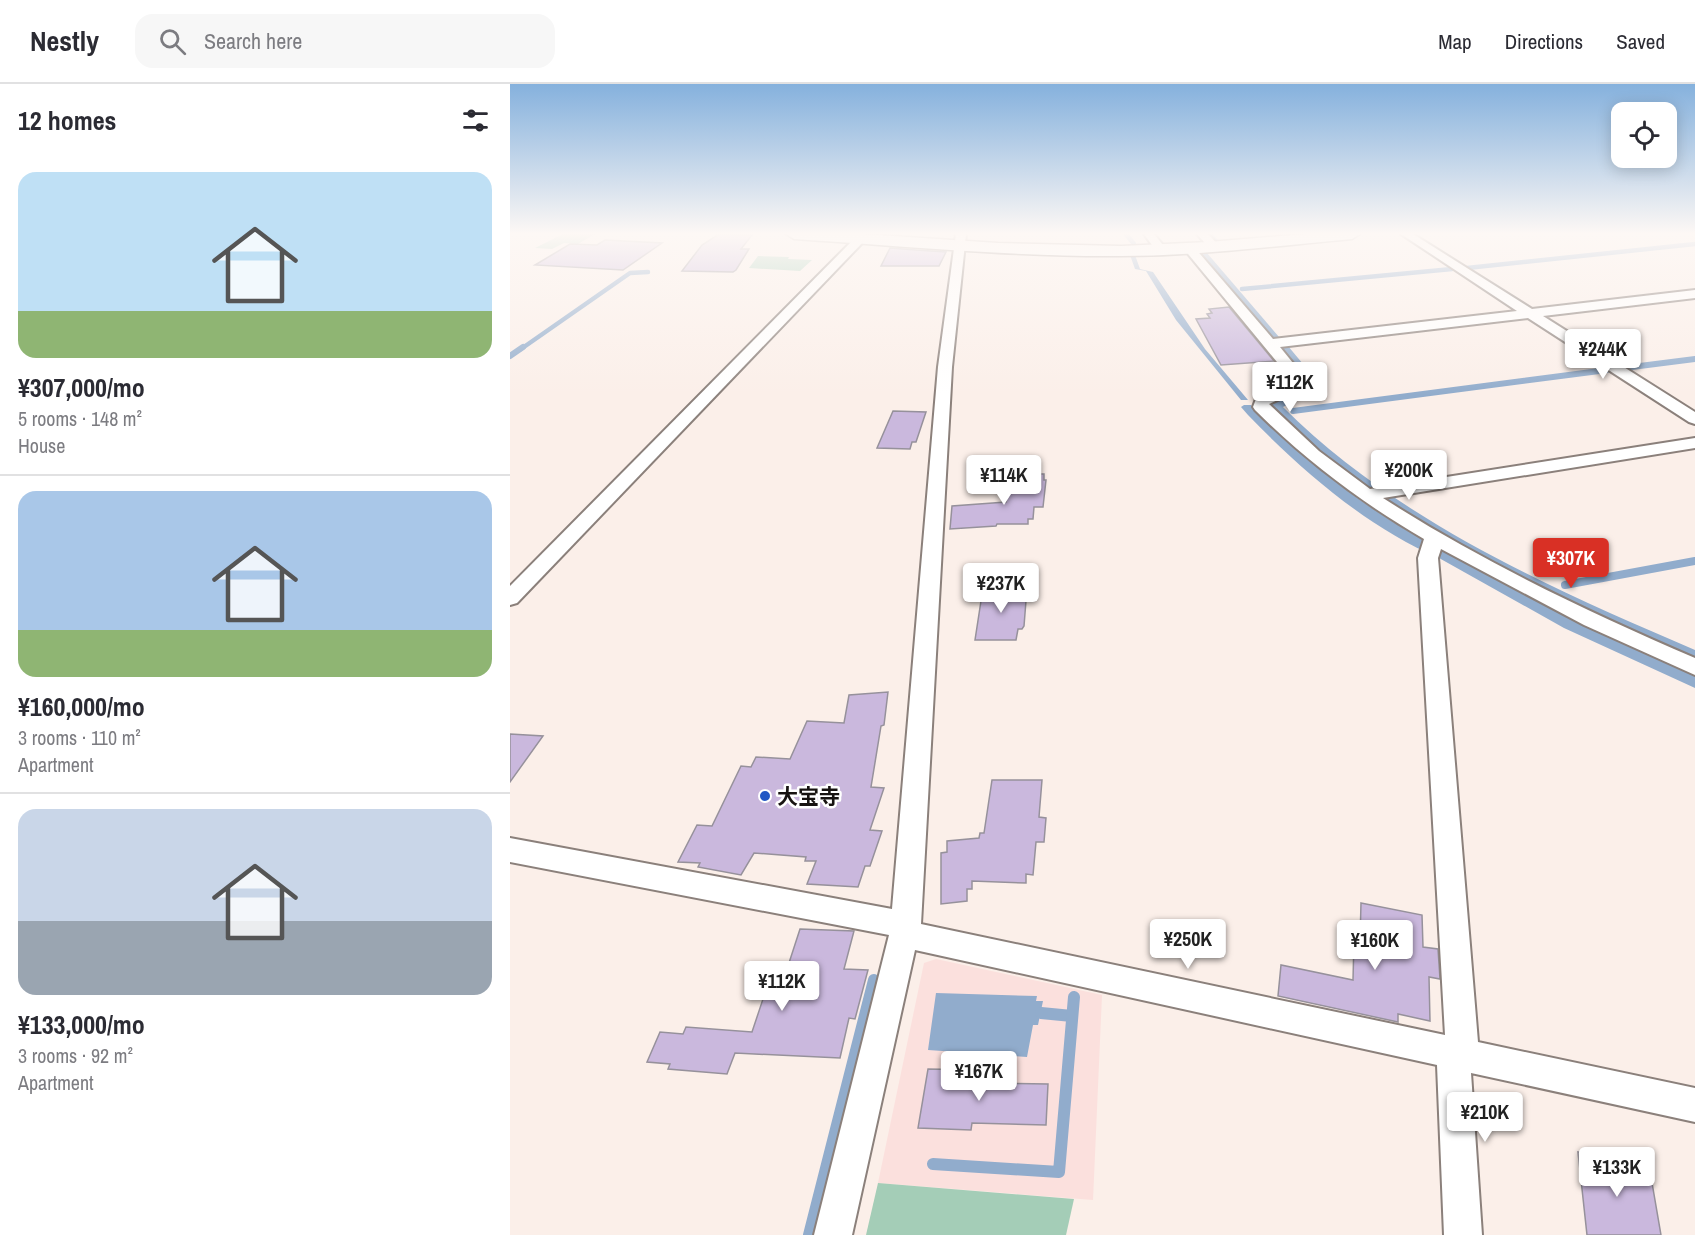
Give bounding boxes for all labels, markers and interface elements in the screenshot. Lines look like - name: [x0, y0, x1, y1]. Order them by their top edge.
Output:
- search box: [135, 14, 555, 68]
- text: Nestly: [30, 22, 99, 60]
- icon: search: [156, 25, 189, 58]
- text: Search here: [204, 26, 302, 56]
- text: Map: [1438, 27, 1472, 56]
- text: Directions: [1505, 27, 1583, 56]
- text: Saved: [1616, 27, 1665, 56]
- map controls: [1611, 102, 1677, 168]
- button: locate: [1611, 102, 1677, 168]
- text: 12 homes: [18, 103, 116, 138]
- icon: filters: [459, 104, 492, 137]
- icon: home: [201, 211, 309, 319]
- pin: ¥244K: [1561, 329, 1645, 380]
- text: ¥244K: [1579, 335, 1627, 362]
- pin: ¥112K: [1248, 362, 1332, 413]
- text: ¥112K: [1266, 368, 1314, 395]
- text: ¥307,000/mo: [18, 370, 145, 405]
- text: 5 rooms · 148 m²: [18, 405, 142, 432]
- text: House: [18, 432, 65, 459]
- pin: ¥200K: [1367, 450, 1451, 501]
- pin: ¥114K: [962, 455, 1046, 506]
- text: ¥200K: [1385, 456, 1433, 483]
- text: ¥114K: [980, 461, 1028, 488]
- icon: home: [201, 530, 309, 638]
- pin: ¥307K: [1529, 538, 1613, 589]
- text: ¥307K: [1547, 544, 1595, 571]
- pin: ¥237K: [959, 563, 1043, 614]
- text: ¥237K: [977, 569, 1025, 596]
- text: ¥160,000/mo: [18, 689, 145, 724]
- text: 3 rooms · 110 m²: [18, 724, 141, 751]
- text: Apartment: [18, 751, 94, 778]
- place label: 大宝寺: [777, 782, 840, 811]
- marker: 大宝寺: [758, 789, 772, 803]
- icon: home: [201, 848, 309, 956]
- pin: ¥250K: [1146, 919, 1230, 970]
- pin: ¥160K: [1333, 920, 1417, 971]
- text: ¥250K: [1164, 925, 1212, 952]
- text: ¥160K: [1351, 926, 1399, 953]
- pin: ¥112K: [740, 961, 824, 1012]
- text: ¥112K: [758, 967, 806, 994]
- text: ¥133,000/mo: [18, 1007, 145, 1042]
- text: 3 rooms · 92 m²: [18, 1042, 133, 1069]
- pin: ¥167K: [937, 1051, 1021, 1102]
- text: ¥167K: [955, 1057, 1003, 1084]
- text: Apartment: [18, 1069, 94, 1096]
- pin: ¥210K: [1443, 1092, 1527, 1143]
- text: ¥210K: [1461, 1098, 1509, 1125]
- pin: ¥133K: [1575, 1147, 1659, 1198]
- text: ¥133K: [1593, 1153, 1641, 1180]

